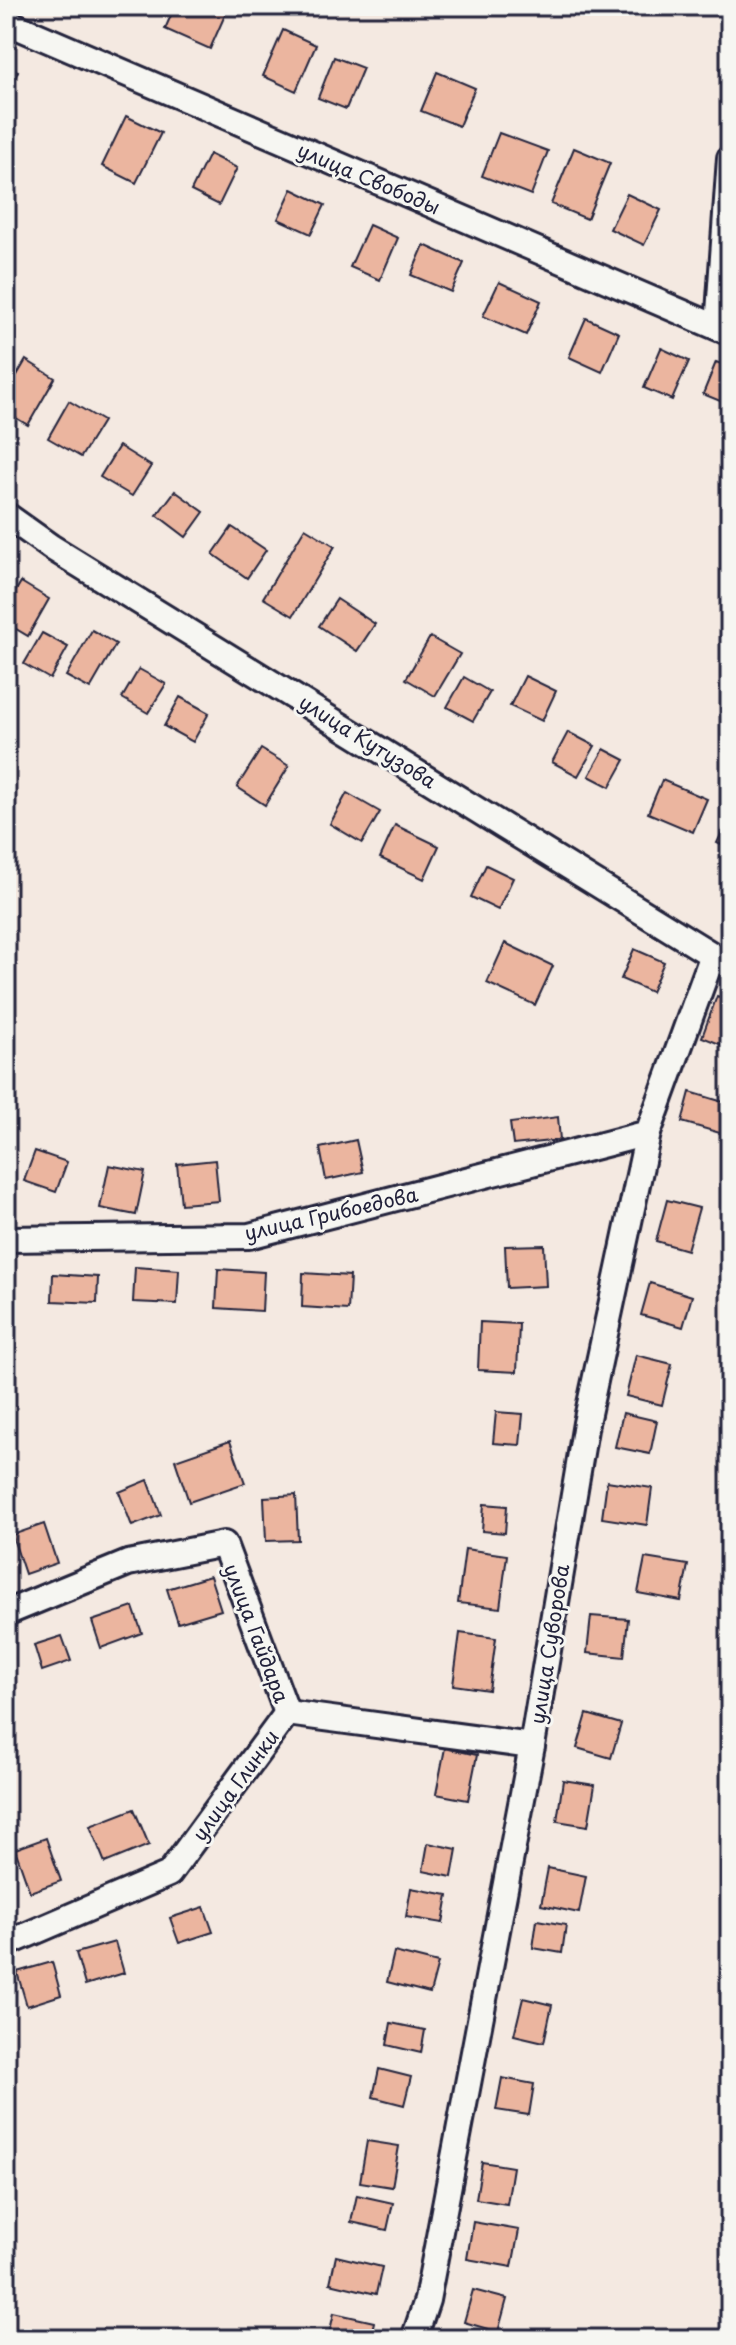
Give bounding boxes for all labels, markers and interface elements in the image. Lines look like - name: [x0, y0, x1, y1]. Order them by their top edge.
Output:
- street label: улица Свободы: [293, 134, 445, 222]
- street label: улица Кутузова: [293, 687, 443, 796]
- street label: улица Грибоедова: [241, 1178, 421, 1248]
- street label: улица Гайдара: [217, 1559, 297, 1707]
- street label: улица Суворова: [522, 1561, 577, 1726]
- street label: улица Глинки: [184, 1723, 286, 1847]

